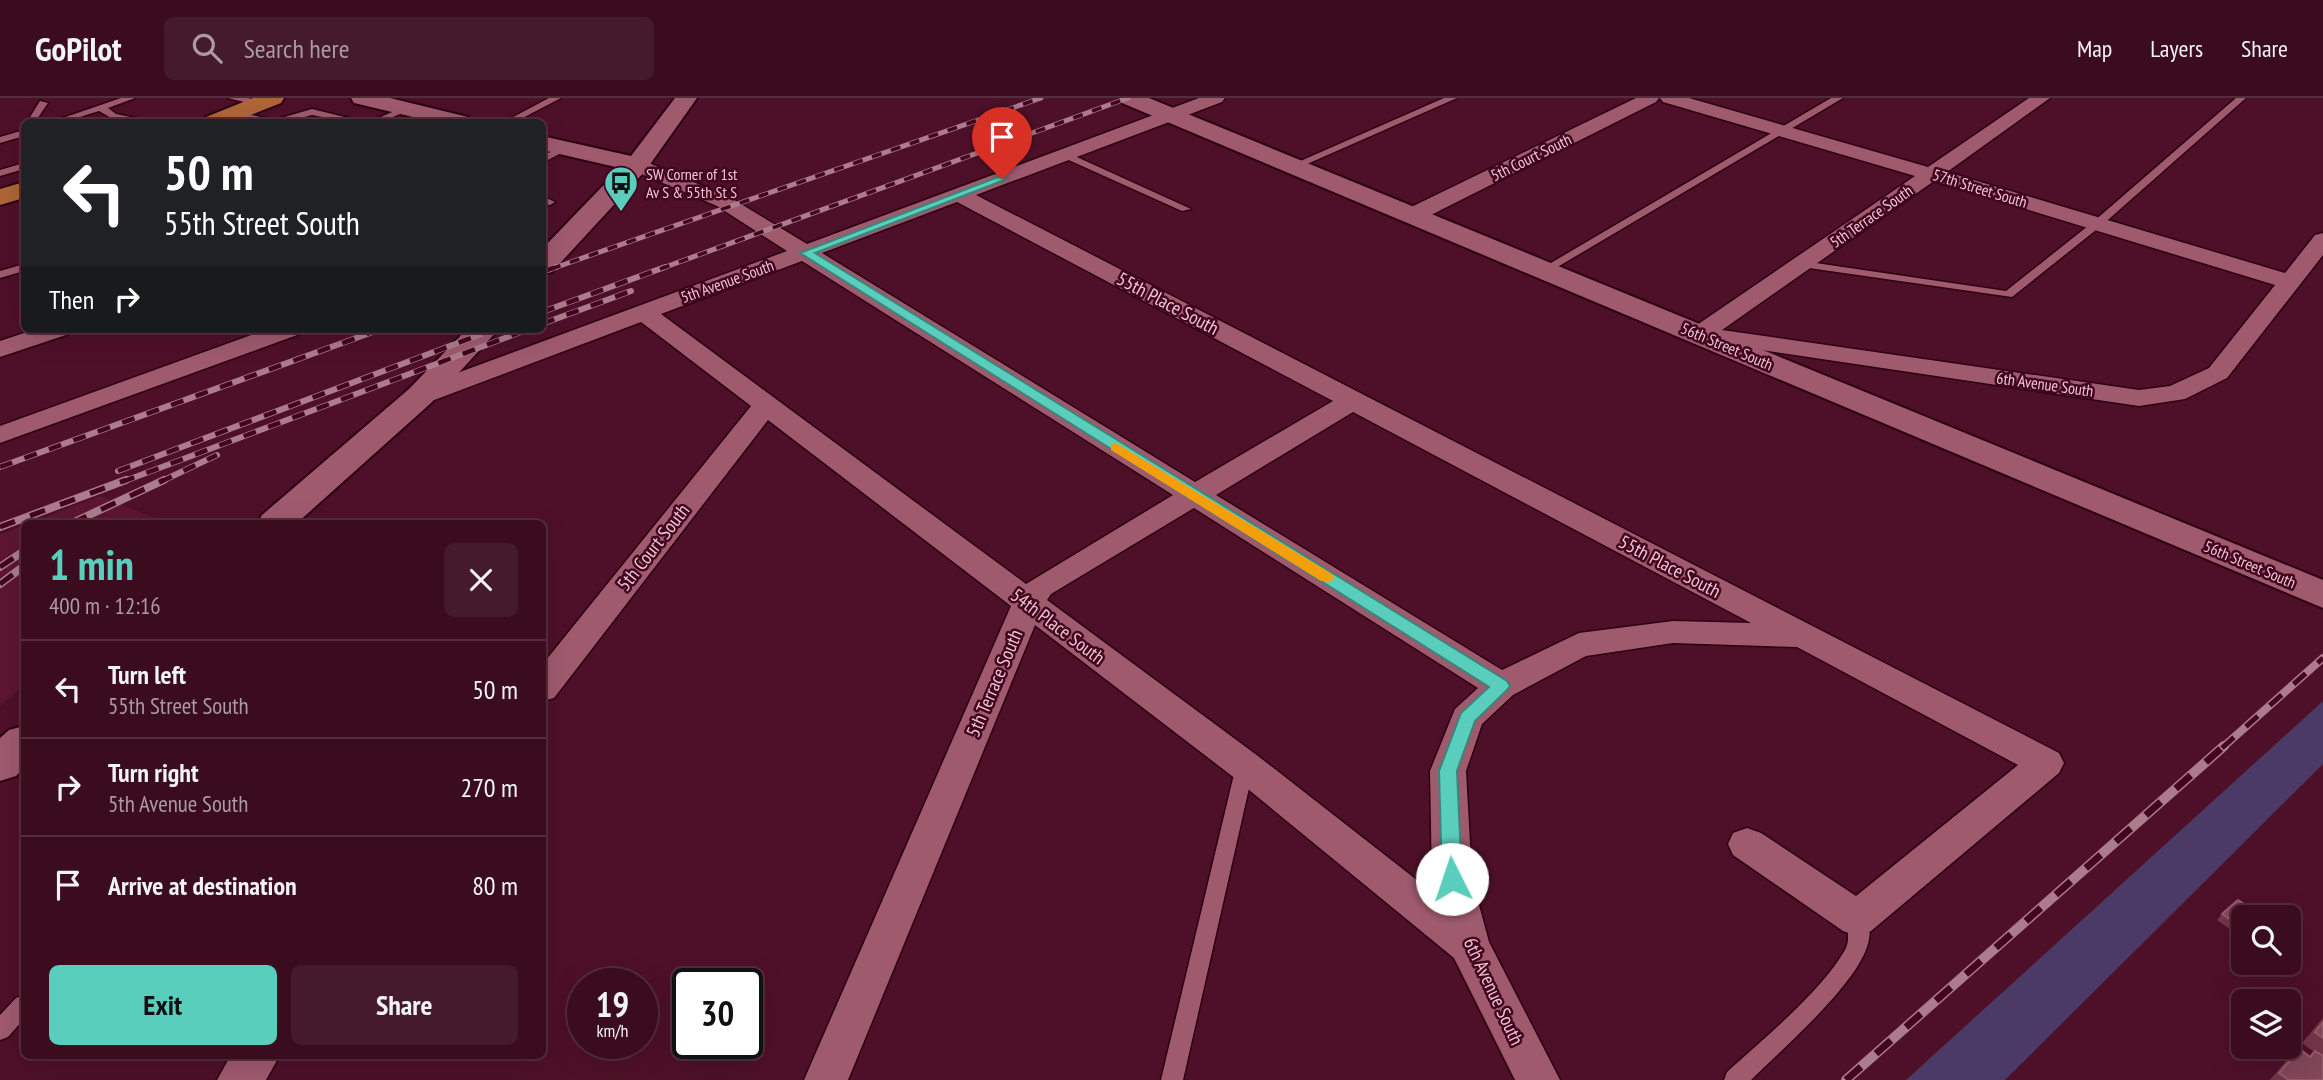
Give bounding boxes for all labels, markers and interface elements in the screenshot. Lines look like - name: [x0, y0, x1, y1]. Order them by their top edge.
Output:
- search box: [164, 17, 654, 80]
- text: GoPilot: [35, 27, 122, 70]
- icon: search: [188, 29, 226, 67]
- text: Search here: [244, 32, 349, 65]
- text: Map: [2077, 33, 2112, 64]
- text: Layers: [2150, 33, 2203, 64]
- text: Share: [2241, 33, 2288, 64]
- pin: [972, 107, 1032, 179]
- icon: arrive: [983, 118, 1021, 156]
- street label: 5th Court South: [1487, 129, 1575, 185]
- text: 50 m: [164, 140, 253, 204]
- icon: left: [49, 147, 140, 238]
- bus stop icon: SW Corner of 1st Av S & 55th St S: [602, 164, 640, 213]
- place label: SW Corner of 1st Av S & 55th St S: [646, 164, 738, 202]
- street label: 57th Street South: [1930, 164, 2030, 212]
- street label: 5th Terrace South: [1826, 180, 1916, 252]
- text: 55th Street South: [164, 202, 360, 244]
- street label: 5th Avenue South: [678, 255, 776, 307]
- street label: 55th Place South: [1113, 266, 1223, 340]
- icon: right: [108, 280, 146, 318]
- text: Then: [49, 283, 94, 316]
- street label: 56th Street South: [1678, 318, 1776, 374]
- street label: 6th Avenue South: [1995, 367, 2095, 401]
- street label: 5th Court South: [612, 499, 694, 595]
- street label: 55th Place South: [1615, 529, 1725, 603]
- street label: 56th Street South: [2201, 536, 2299, 592]
- text: 1 min: [49, 537, 134, 592]
- button: close: [444, 543, 518, 617]
- street label: 54th Place South: [1006, 583, 1110, 669]
- text: 400 m · 12:16: [49, 591, 161, 620]
- street label: 5th Terrace South: [961, 626, 1027, 740]
- text: Turn left: [108, 658, 186, 691]
- icon: left: [49, 670, 87, 708]
- text: 50 m: [472, 673, 518, 706]
- text: 55th Street South: [108, 691, 249, 720]
- text: Turn right: [108, 756, 199, 789]
- icon: right: [49, 768, 87, 806]
- text: 270 m: [460, 771, 518, 804]
- text: 5th Avenue South: [108, 789, 248, 818]
- position arrow: [1415, 842, 1489, 916]
- icon: arrive: [49, 866, 87, 904]
- text: Arrive at destination: [108, 869, 297, 902]
- text: 80 m: [472, 869, 518, 902]
- map controls: [2231, 905, 2301, 1059]
- button: search: [2231, 905, 2301, 975]
- street label: 6th Avenue South: [1459, 933, 1529, 1049]
- button: Exit: [49, 965, 277, 1045]
- button: Share: [291, 965, 518, 1045]
- speed limit sign: 30: [672, 968, 763, 1059]
- text: 19: [596, 981, 629, 1027]
- button: layers: [2231, 989, 2301, 1059]
- text: km/h: [597, 1019, 628, 1042]

